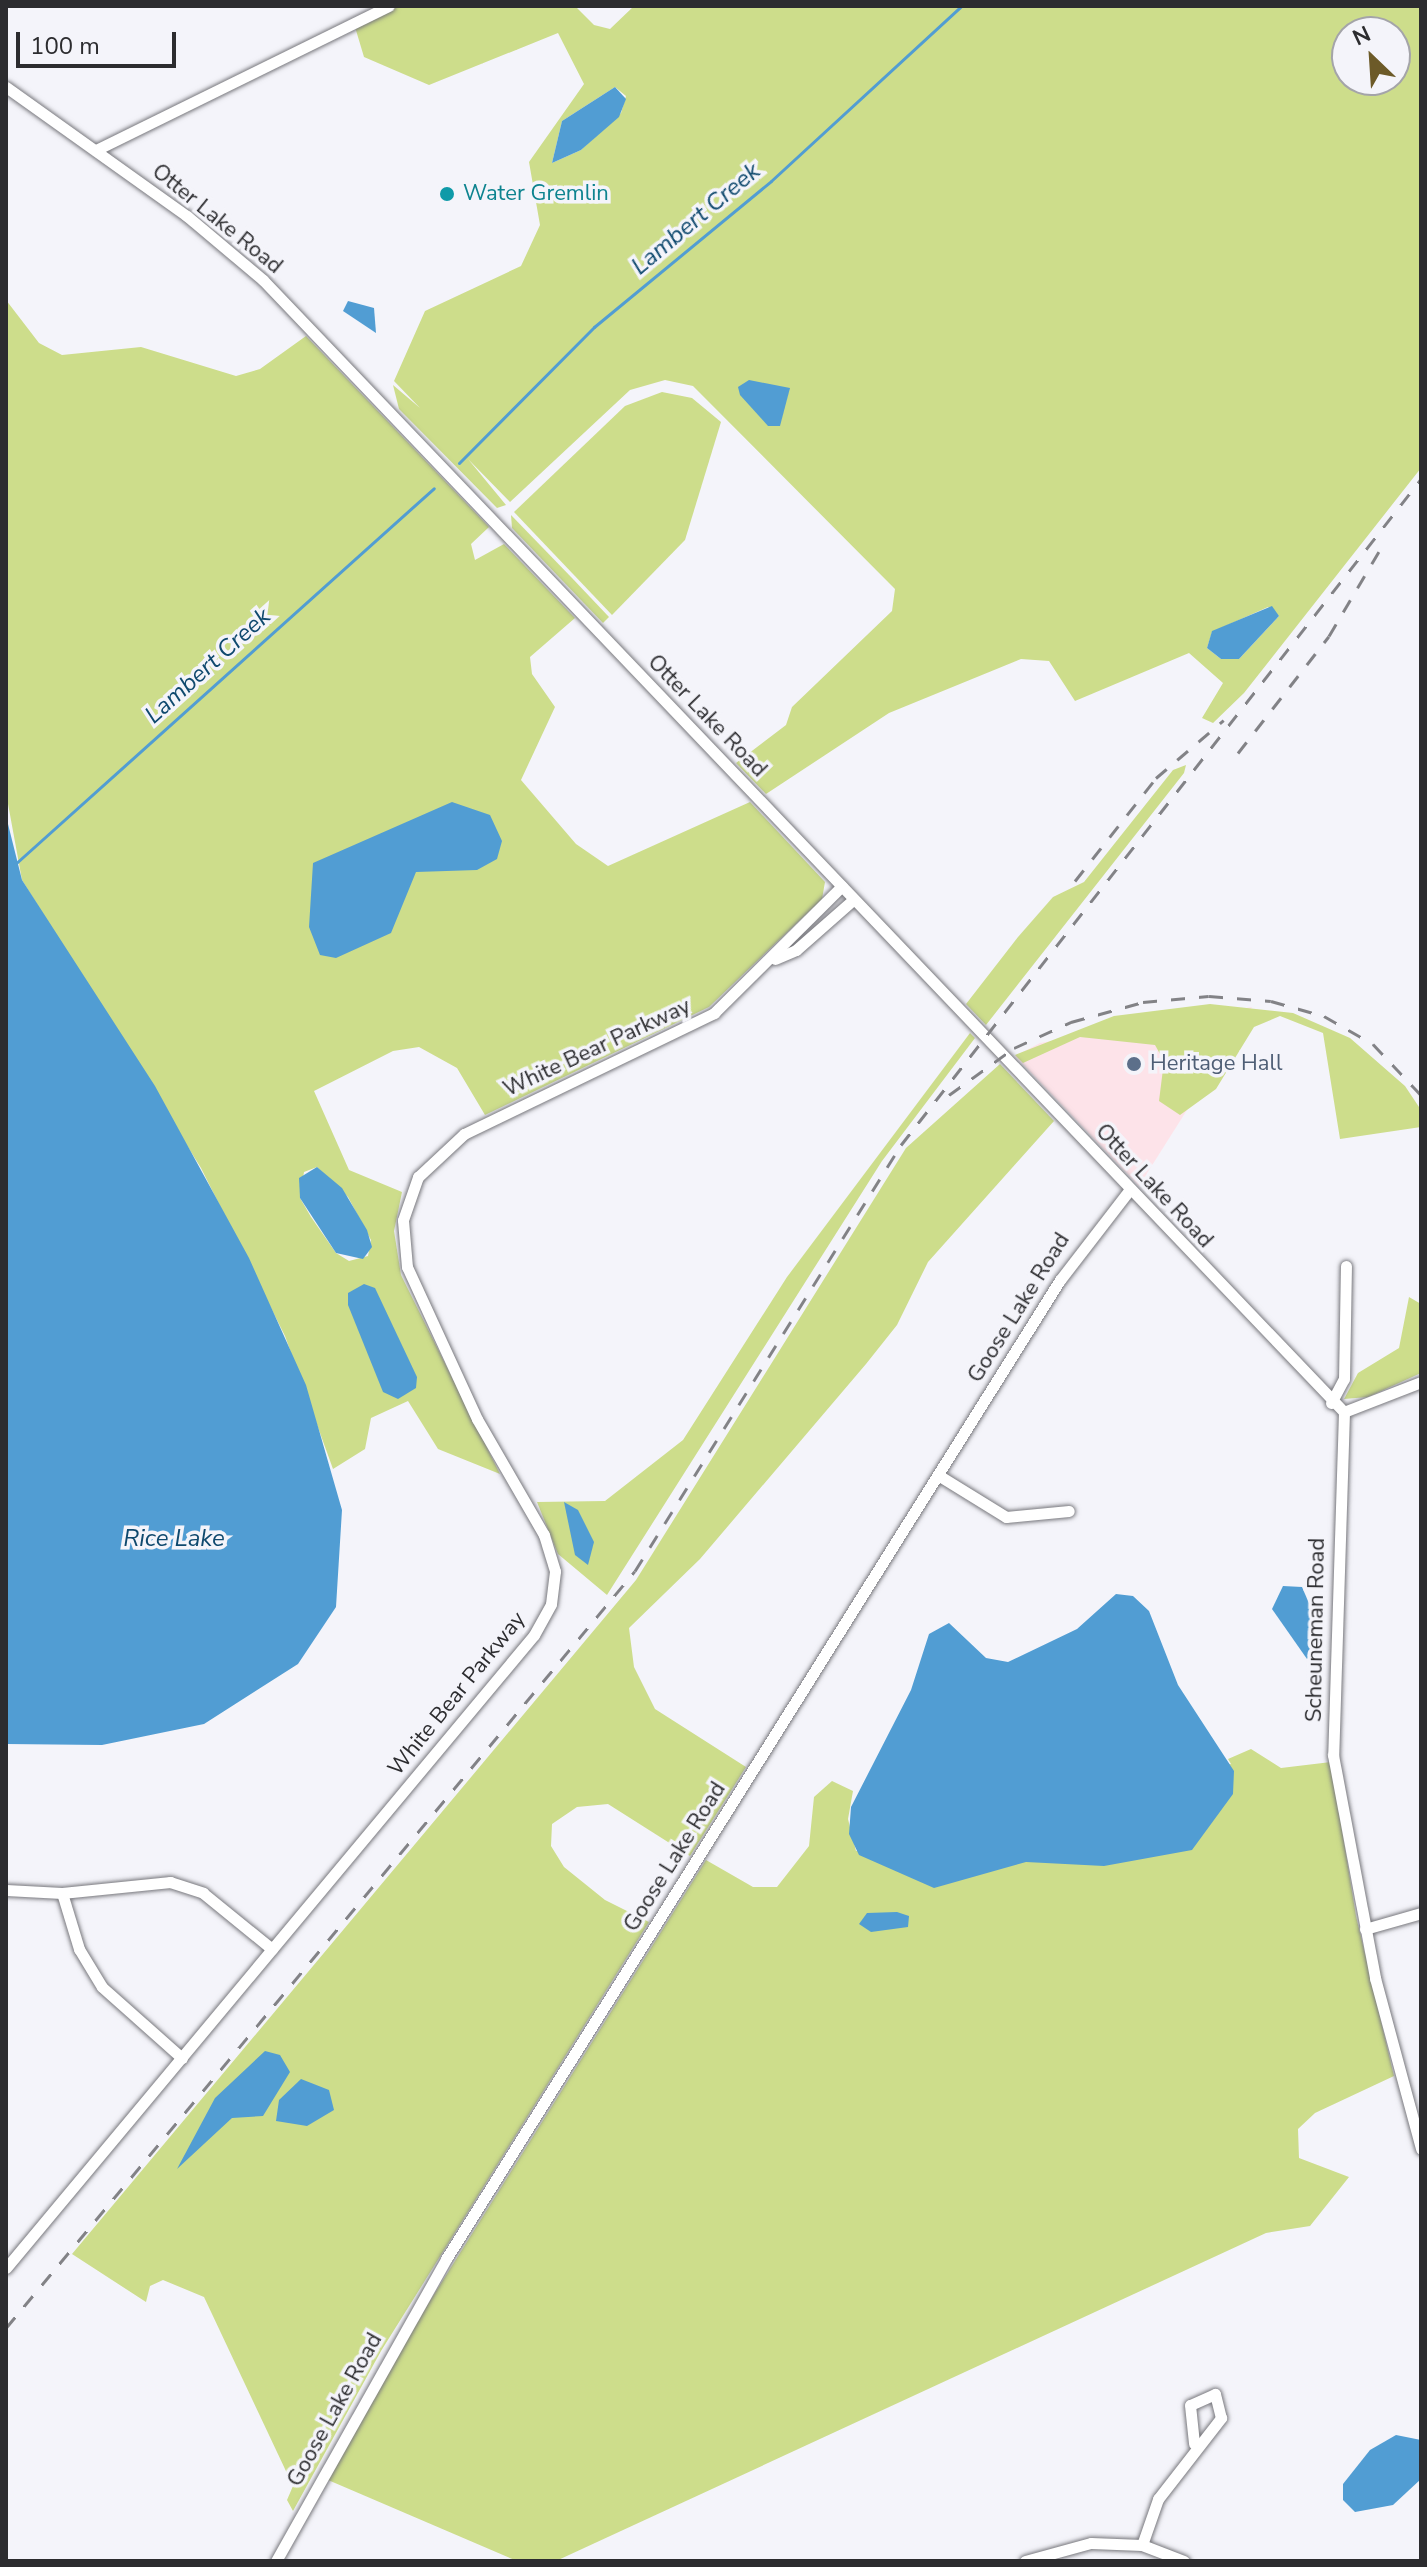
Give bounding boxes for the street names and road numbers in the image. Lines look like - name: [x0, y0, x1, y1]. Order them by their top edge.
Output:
- street label: Otter Lake Road: [147, 158, 287, 280]
- street label: Otter Lake Road: [642, 649, 772, 783]
- street label: White Bear Parkway: [499, 993, 695, 1103]
- street label: Otter Lake Road: [1090, 1118, 1218, 1254]
- street label: Goose Lake Road: [962, 1228, 1076, 1388]
- street label: Scheuneman Road: [1301, 1538, 1331, 1722]
- street label: White Bear Parkway: [383, 1607, 531, 1781]
- street label: Goose Lake Road: [618, 1777, 732, 1937]
- street label: Goose Lake Road: [282, 2329, 388, 2491]

